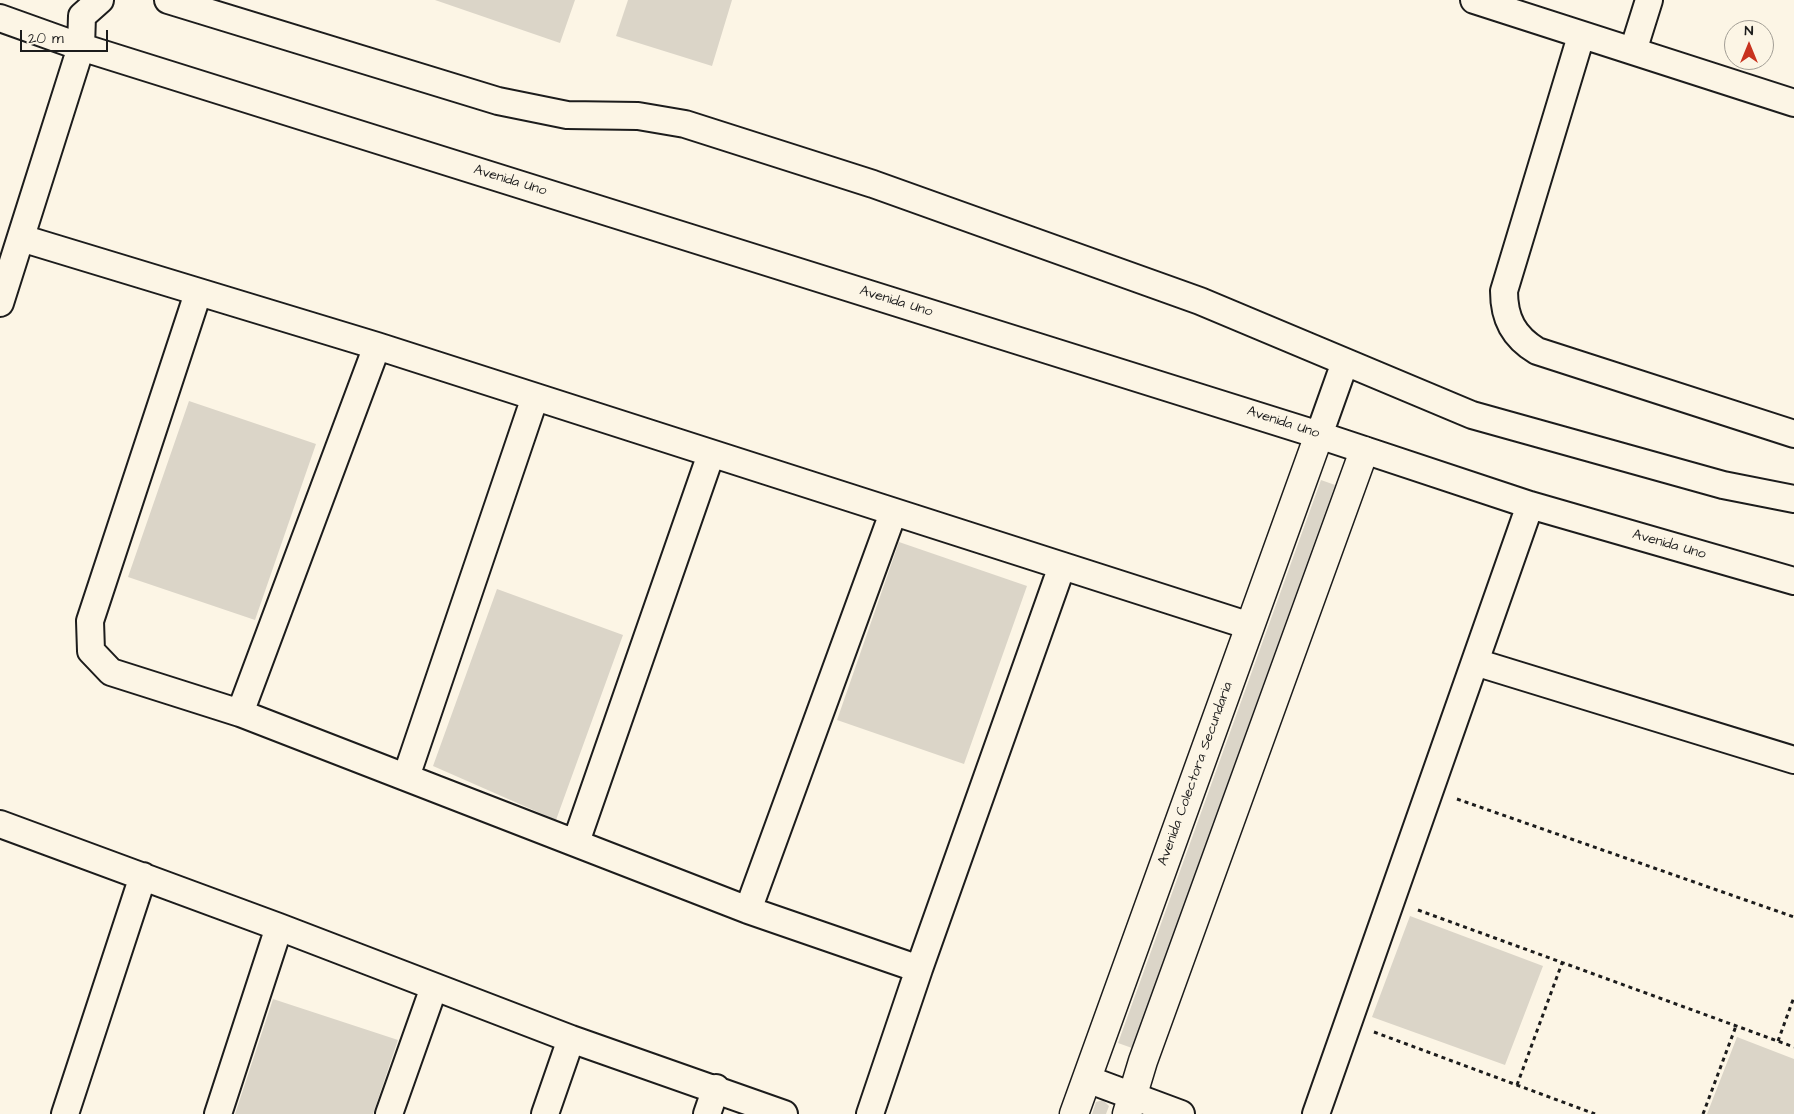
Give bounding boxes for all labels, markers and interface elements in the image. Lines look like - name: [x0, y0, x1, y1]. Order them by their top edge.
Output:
- scale bar: [22, 20, 110, 52]
- north arrow: [1724, 20, 1774, 70]
- text: N: [1745, 21, 1753, 41]
- text: 20 m: [28, 28, 64, 49]
- street label: Avenida Uno: [471, 162, 549, 200]
- street label: Avenida Uno: [857, 283, 935, 321]
- street label: Avenida Uno: [1244, 403, 1322, 443]
- street label: Avenida Uno: [1630, 527, 1708, 563]
- street label: Avenida Colectora Secundaria: [1155, 680, 1237, 868]

